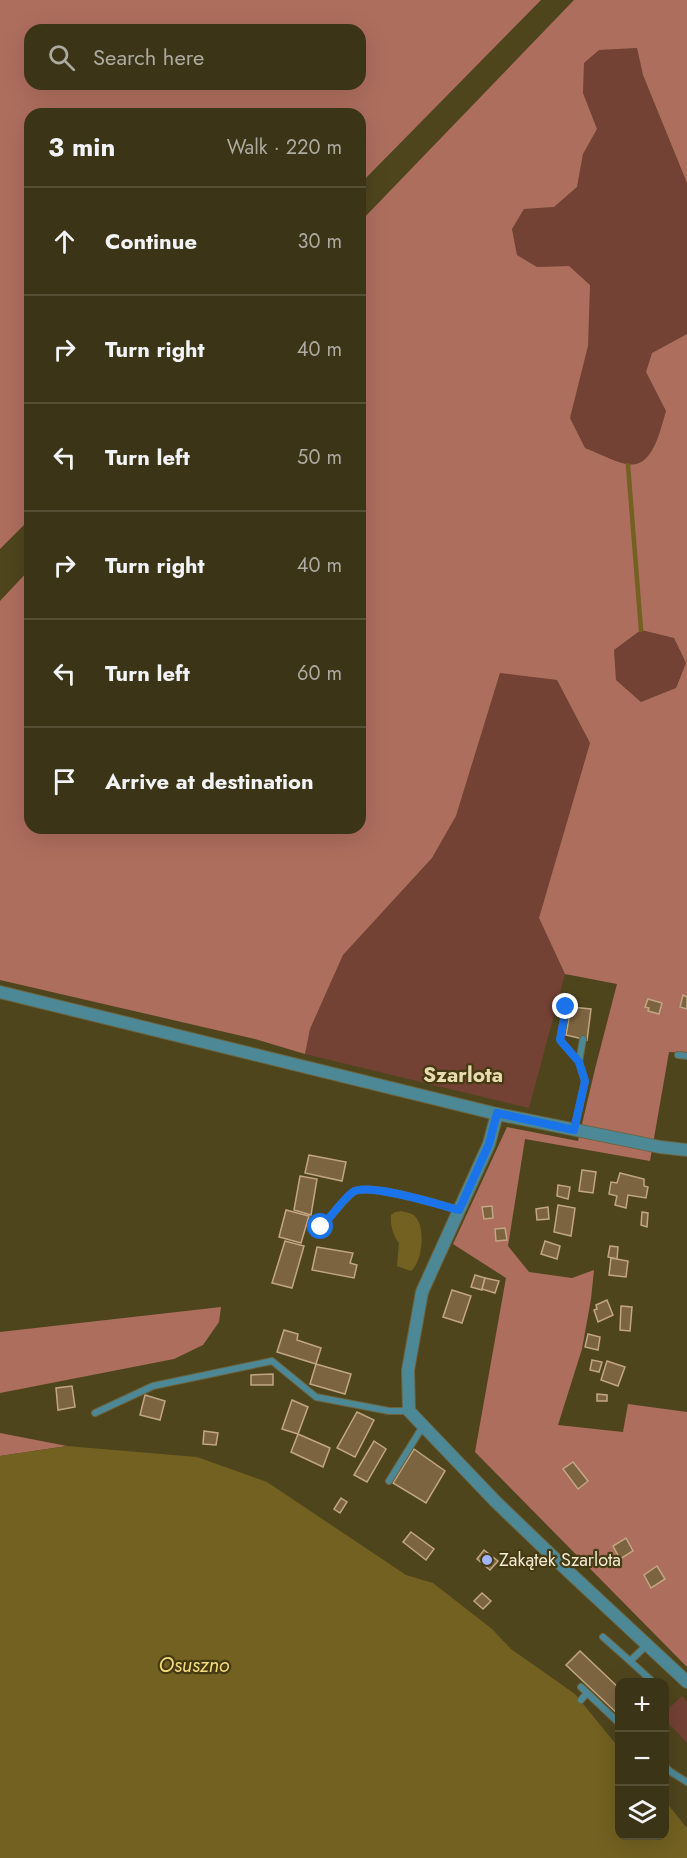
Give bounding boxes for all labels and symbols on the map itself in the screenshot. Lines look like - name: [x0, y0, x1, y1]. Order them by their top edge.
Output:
- route end: [552, 993, 578, 1019]
- district label: Szarlota: [423, 1060, 503, 1090]
- route start: [307, 1213, 333, 1239]
- place label: Zakątek Szarlota: [499, 1547, 621, 1573]
- marker: Zakątek Szarlota: [480, 1553, 494, 1567]
- water label: Osuszno: [159, 1651, 230, 1680]

